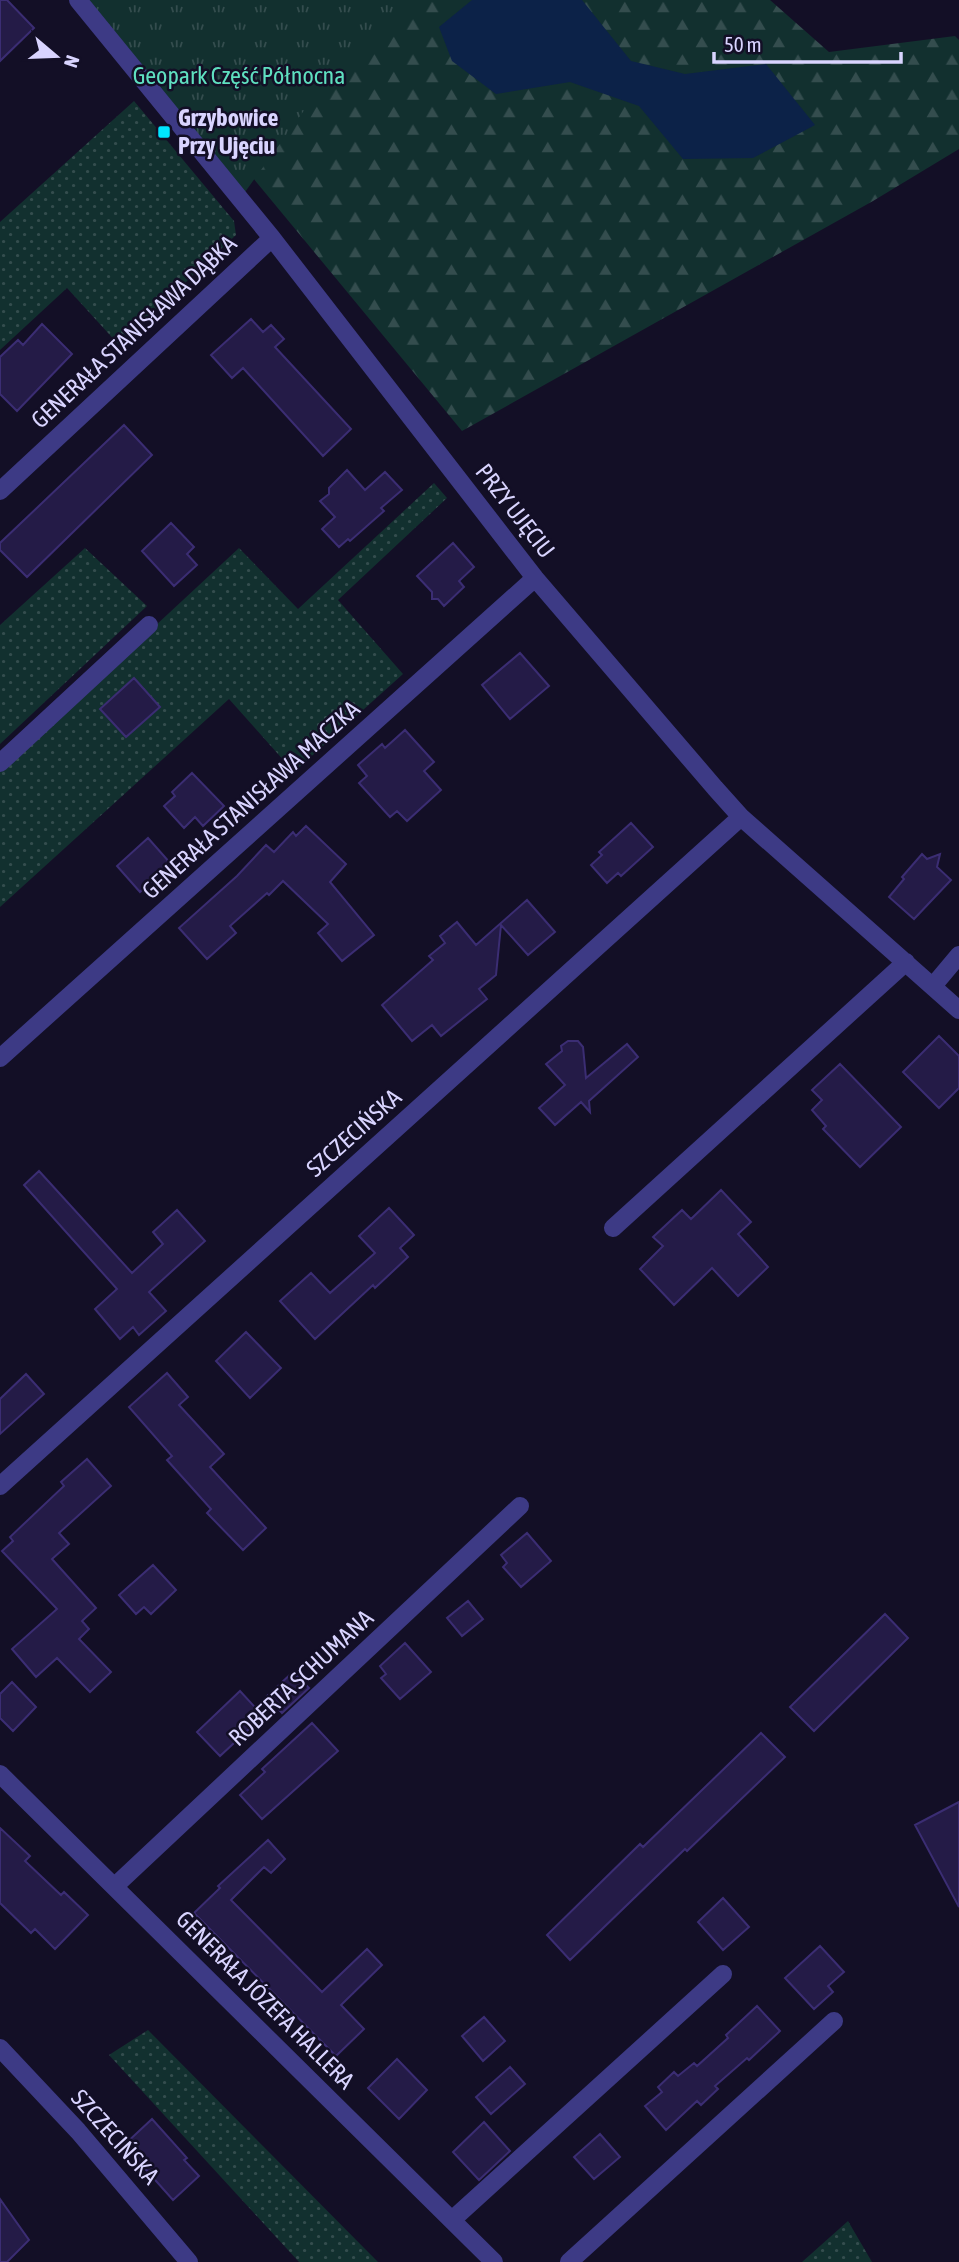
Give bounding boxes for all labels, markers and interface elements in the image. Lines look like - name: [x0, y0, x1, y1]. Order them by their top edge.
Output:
- north arrow: [21, 21, 91, 91]
- scale bar: [714, 21, 901, 65]
- text: 50 m: [724, 32, 762, 56]
- text: N: [60, 53, 84, 70]
- park label: Geopark Część Północna: [133, 62, 345, 89]
- place label: Grzybowice Przy Ujęciu: [178, 104, 278, 159]
- marker: Grzybowice Przy Ujęciu: [156, 124, 172, 140]
- street label: GENERAŁA STANISŁAWA DĄBKA: [26, 230, 242, 434]
- street label: PRZY UJĘCIU: [470, 458, 560, 563]
- street label: GENERAŁA STANISŁAWA MACZKA: [137, 695, 365, 904]
- street label: SZCZECIŃSKA: [301, 1083, 406, 1182]
- street label: ROBERTA SCHUMANA: [223, 1604, 378, 1751]
- street label: GENERAŁA JÓZEFA HALLERA: [171, 1905, 360, 2094]
- street label: SZCZECIŃSKA: [66, 2084, 165, 2189]

